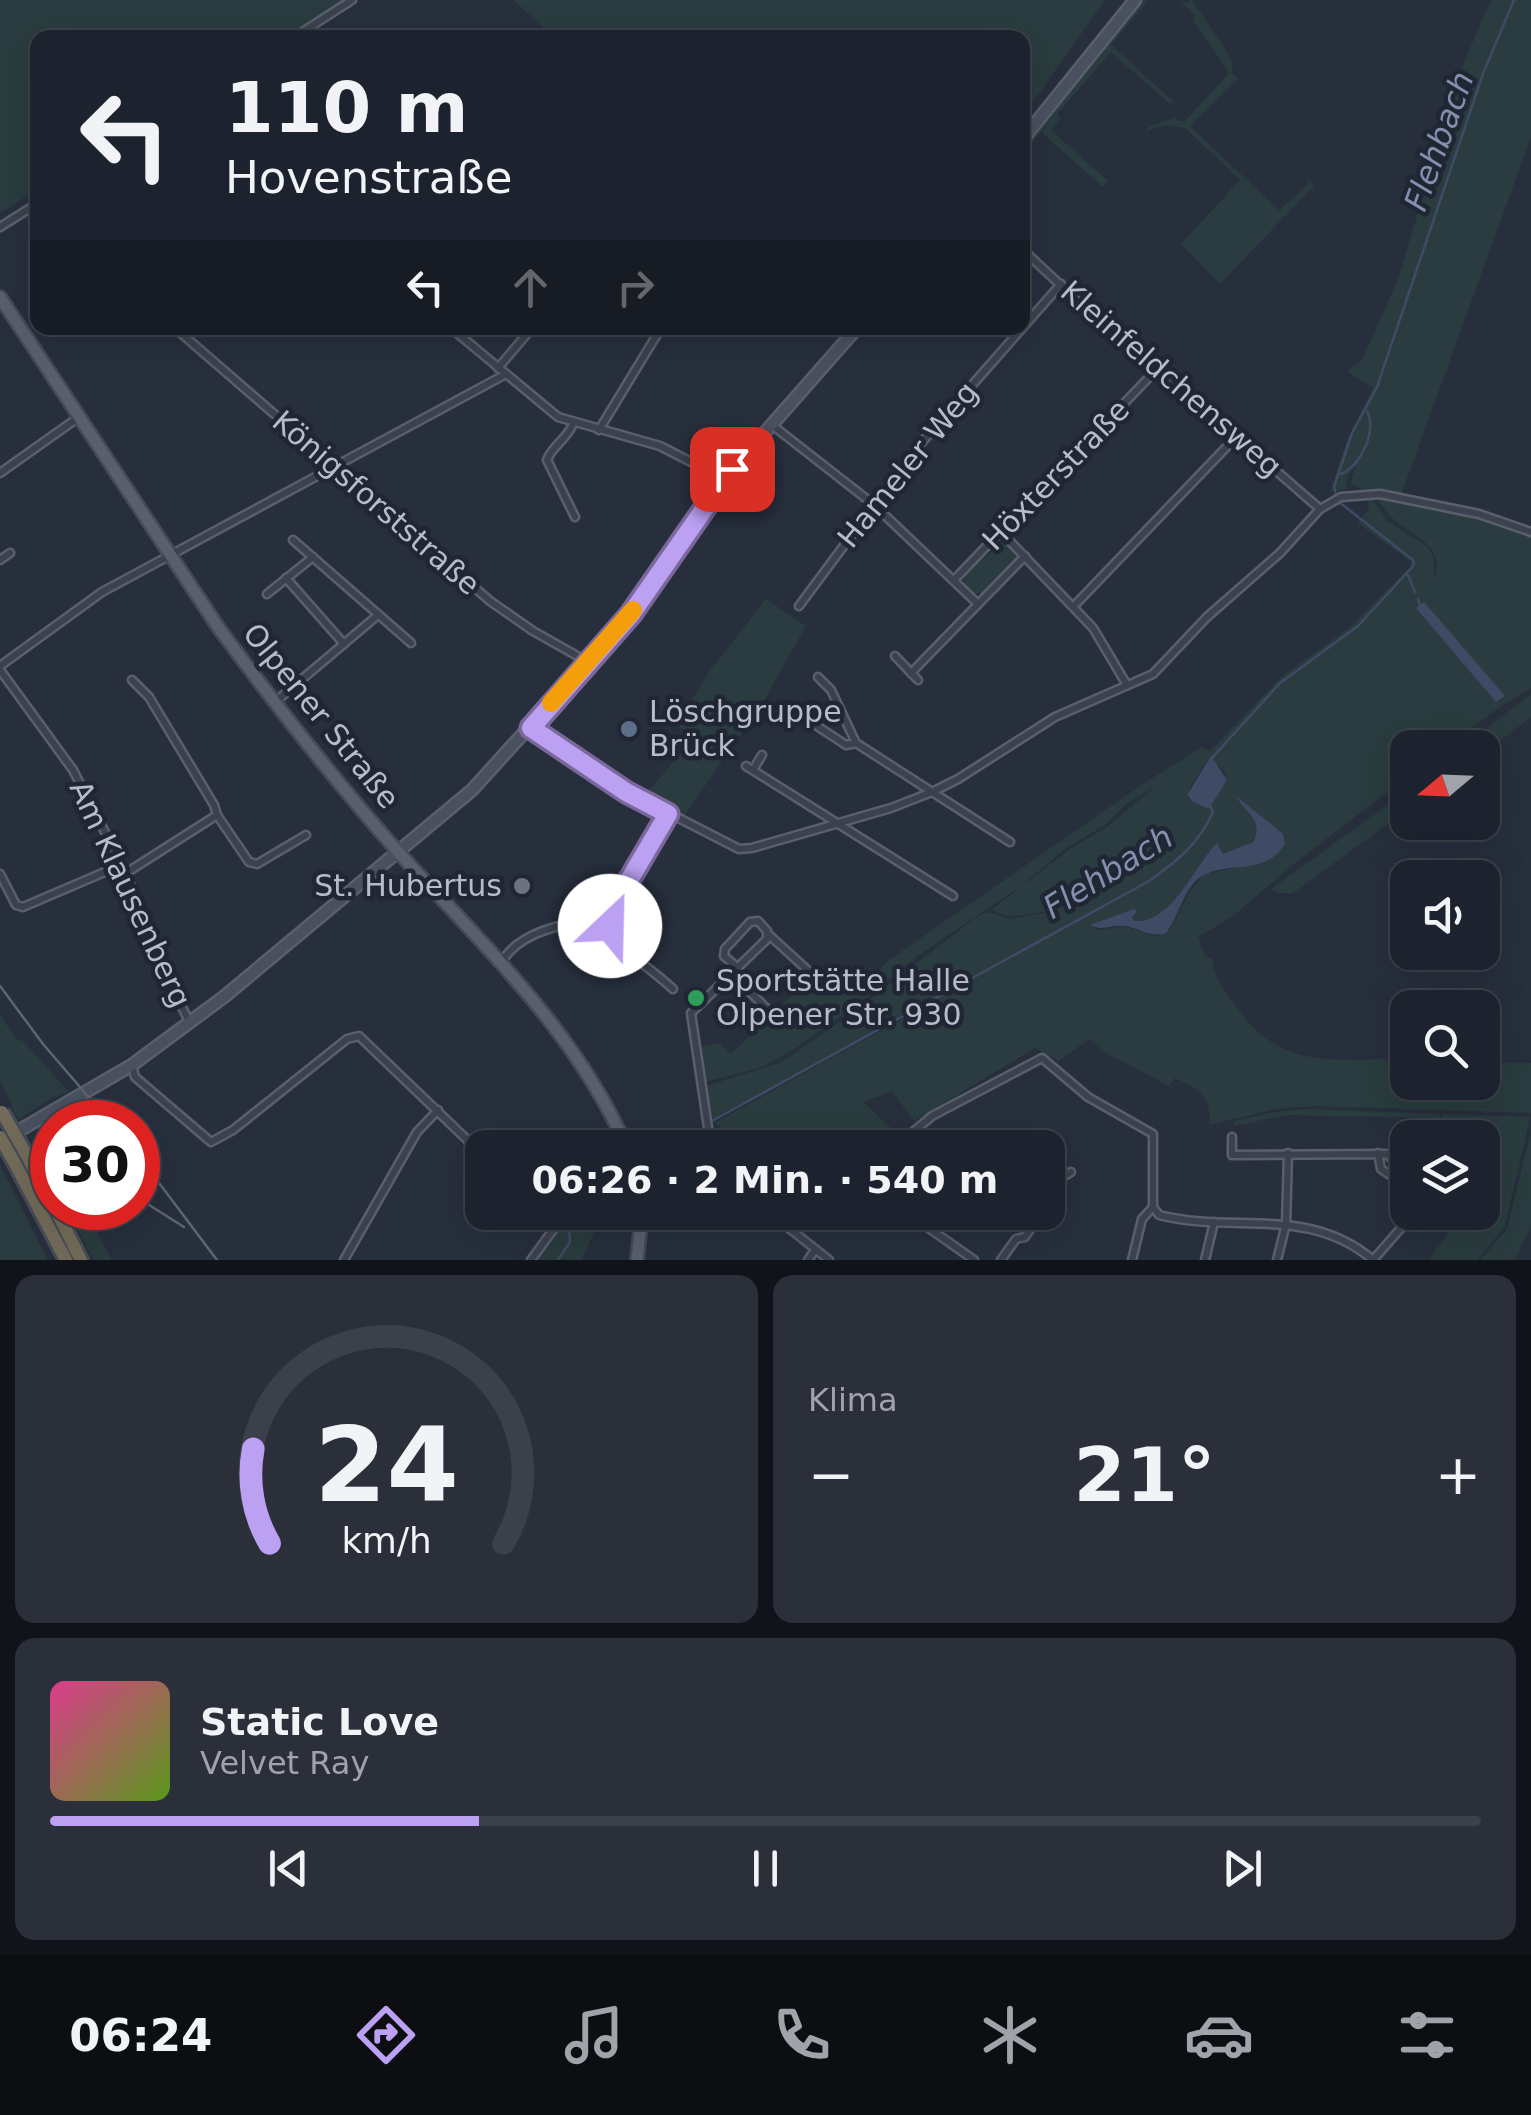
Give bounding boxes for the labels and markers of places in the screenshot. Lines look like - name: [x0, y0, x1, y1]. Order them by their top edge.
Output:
- pin: [690, 427, 775, 512]
- place label: Löschgruppe Brück: [649, 694, 842, 763]
- marker: Löschgruppe Brück: [618, 718, 640, 740]
- place label: St. Hubertus: [314, 868, 502, 903]
- marker: St. Hubertus: [511, 875, 533, 897]
- place label: Sportstätte Halle Olpener Str. 930: [716, 963, 970, 1032]
- marker: Sportstätte Halle Olpener Str. 930: [685, 987, 707, 1009]

